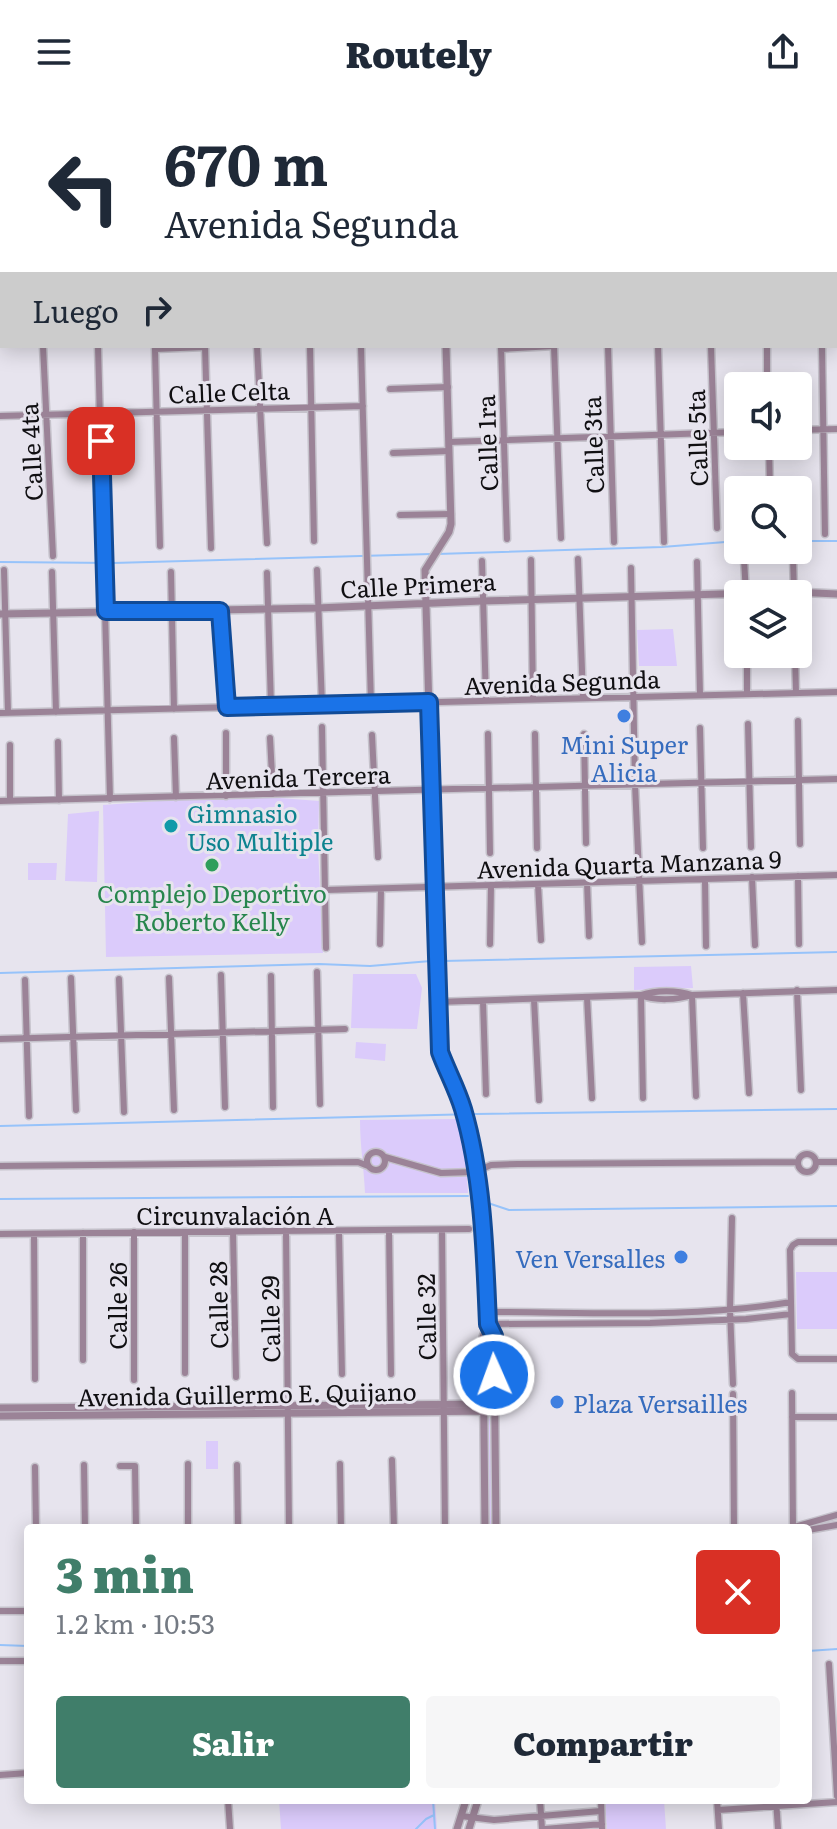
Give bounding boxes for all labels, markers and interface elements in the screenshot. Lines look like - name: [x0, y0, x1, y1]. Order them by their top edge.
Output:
- text: Routely: [345, 26, 492, 79]
- icon: menu: [32, 30, 76, 74]
- icon: share: [761, 30, 805, 74]
- text: 670 m: [164, 120, 328, 203]
- icon: left: [32, 136, 136, 240]
- text: Avenida Segunda: [164, 196, 459, 249]
- text: Luego: [32, 288, 119, 332]
- icon: right: [135, 288, 179, 332]
- street label: Calle Celta: [168, 371, 290, 411]
- map controls: [724, 372, 812, 668]
- button: sound: [724, 372, 812, 460]
- street label: Calle 5ta: [677, 389, 715, 487]
- street label: Calle 1ra: [467, 394, 505, 492]
- street label: Calle 3ta: [573, 395, 611, 495]
- street label: Calle 4ta: [10, 402, 50, 502]
- pin: [67, 407, 135, 475]
- icon: arrive: [79, 419, 123, 463]
- button: search: [724, 476, 812, 564]
- street label: Calle Primera: [339, 562, 497, 606]
- button: layers: [724, 580, 812, 668]
- street label: Avenida Segunda: [463, 660, 661, 702]
- marker: Mini Super Alicia: [615, 707, 633, 725]
- place label: Mini Super Alicia: [560, 726, 689, 789]
- street label: Avenida Tercera: [205, 755, 391, 797]
- place label: Gimnasio Uso Multiple: [187, 795, 333, 858]
- marker: Gimnasio Uso Multiple: [162, 817, 180, 835]
- street label: Avenida Quarta Manzana 9: [476, 840, 782, 886]
- marker: Complejo Deportivo Roberto Kelly: [203, 856, 221, 874]
- place label: Complejo Deportivo Roberto Kelly: [97, 875, 327, 938]
- street label: Circunvalación A: [136, 1197, 334, 1232]
- place label: Ven Versalles: [515, 1240, 665, 1275]
- marker: Ven Versalles: [672, 1248, 690, 1266]
- street label: Calle 28: [199, 1261, 235, 1349]
- street label: Calle 26: [99, 1262, 134, 1350]
- street label: Calle 32: [407, 1273, 443, 1361]
- street label: Calle 29: [251, 1275, 287, 1363]
- position arrow: [452, 1333, 536, 1417]
- street label: Avenida Guillermo E. Quijano: [77, 1373, 417, 1413]
- place label: Plaza Versailles: [573, 1385, 747, 1420]
- marker: Plaza Versailles: [548, 1393, 566, 1411]
- text: 3 min: [56, 1537, 194, 1608]
- button: close: [696, 1550, 780, 1634]
- text: 1.2 km · 10:53: [56, 1603, 215, 1642]
- button: Salir: [56, 1696, 410, 1788]
- button: Compartir: [426, 1696, 780, 1788]

